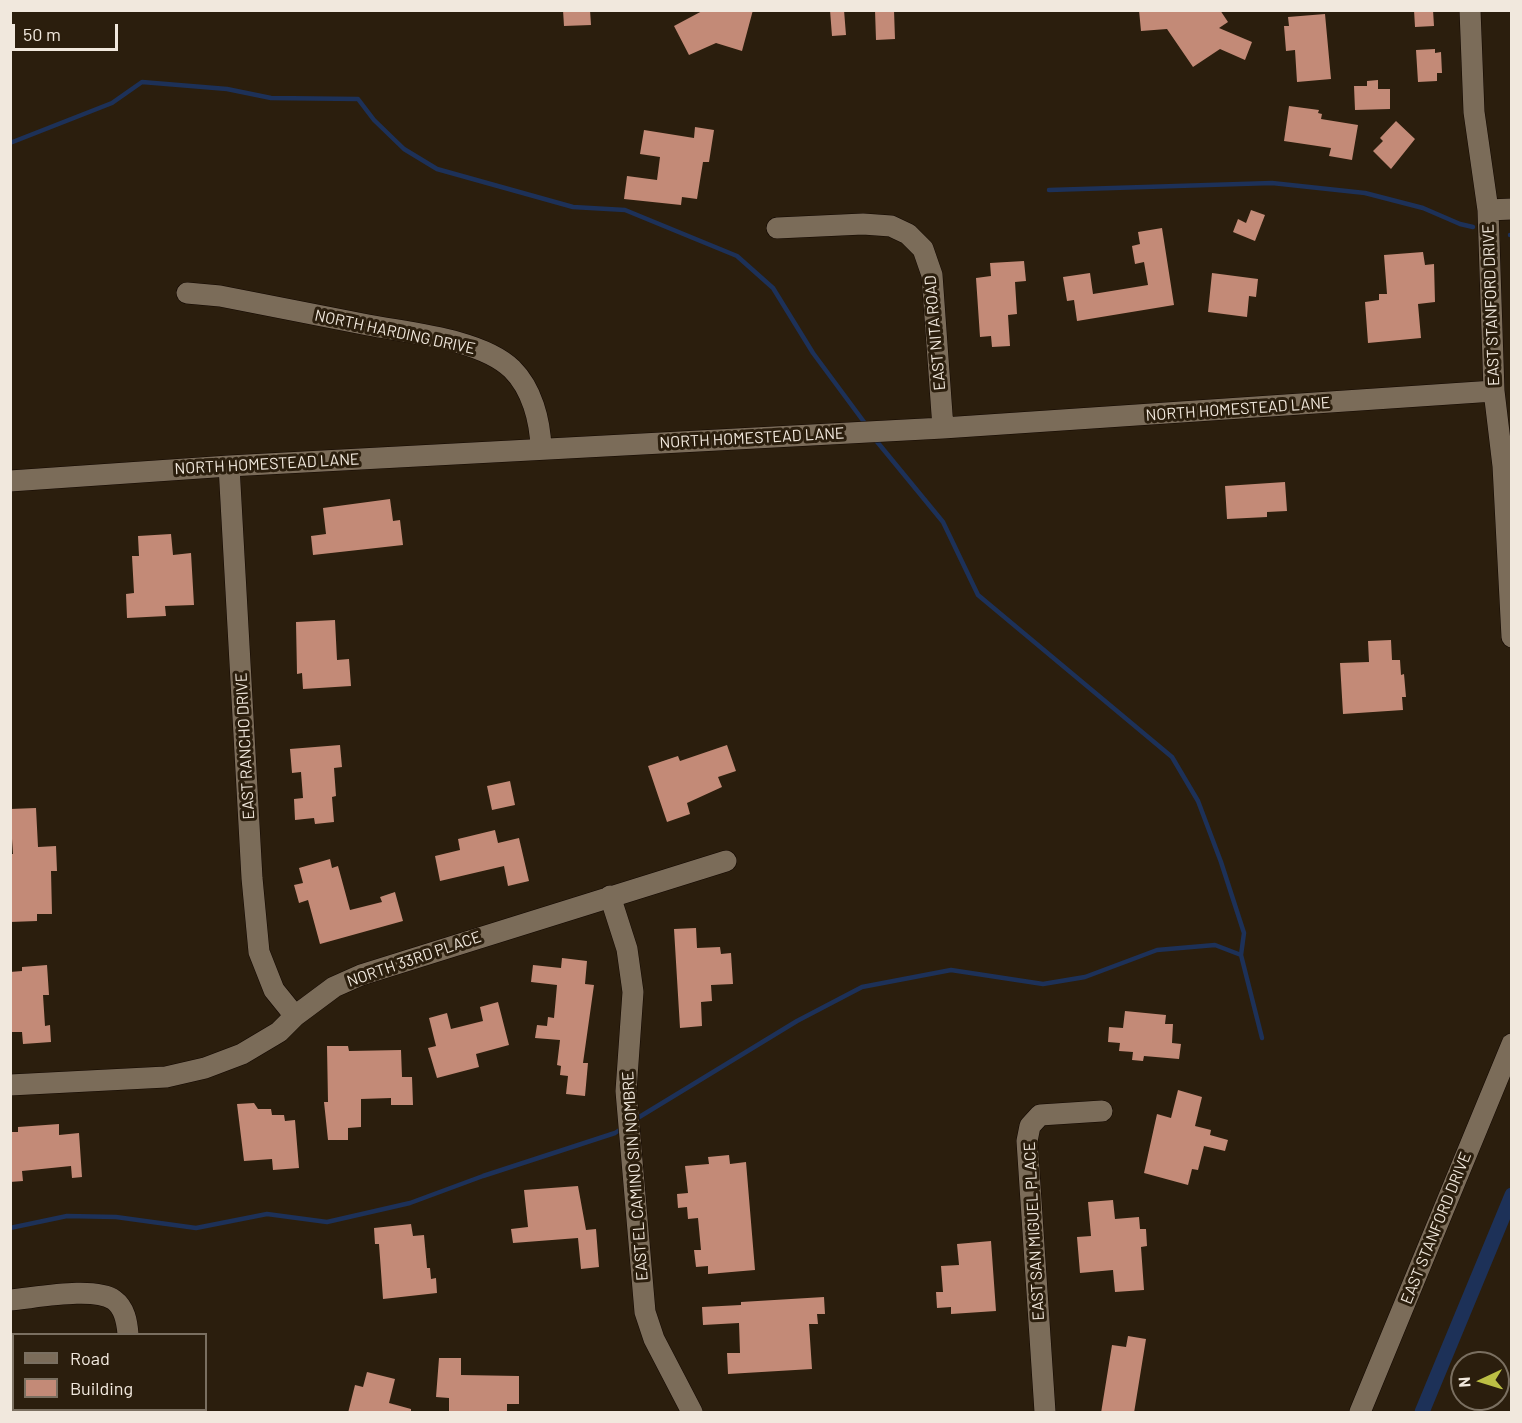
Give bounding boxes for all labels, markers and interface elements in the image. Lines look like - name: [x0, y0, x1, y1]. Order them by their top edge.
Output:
- scale bar: [15, 12, 122, 50]
- text: 50 m: [23, 23, 61, 45]
- street label: EAST STANFORD DRIVE: [1479, 224, 1503, 386]
- street label: EAST NITA ROAD: [920, 275, 950, 391]
- street label: NORTH HARDING DRIVE: [313, 306, 477, 358]
- street label: NORTH HOMESTEAD LANE: [1145, 393, 1331, 425]
- street label: NORTH HOMESTEAD LANE: [659, 424, 845, 452]
- street label: NORTH HOMESTEAD LANE: [174, 450, 360, 478]
- street label: EAST RANCHO DRIVE: [232, 672, 258, 820]
- street label: NORTH 33RD PLACE: [344, 927, 484, 991]
- street label: EAST EL CAMINO SIN NOMBRE: [618, 1070, 652, 1282]
- street label: EAST SAN MIGUEL PLACE: [1020, 1141, 1048, 1321]
- street label: EAST STANFORD DRIVE: [1397, 1149, 1475, 1307]
- legend: [12, 1333, 207, 1411]
- text: Road: [70, 1347, 110, 1369]
- north arrow: [1450, 1351, 1510, 1411]
- text: N: [1454, 1376, 1473, 1388]
- text: Building: [70, 1377, 133, 1399]

